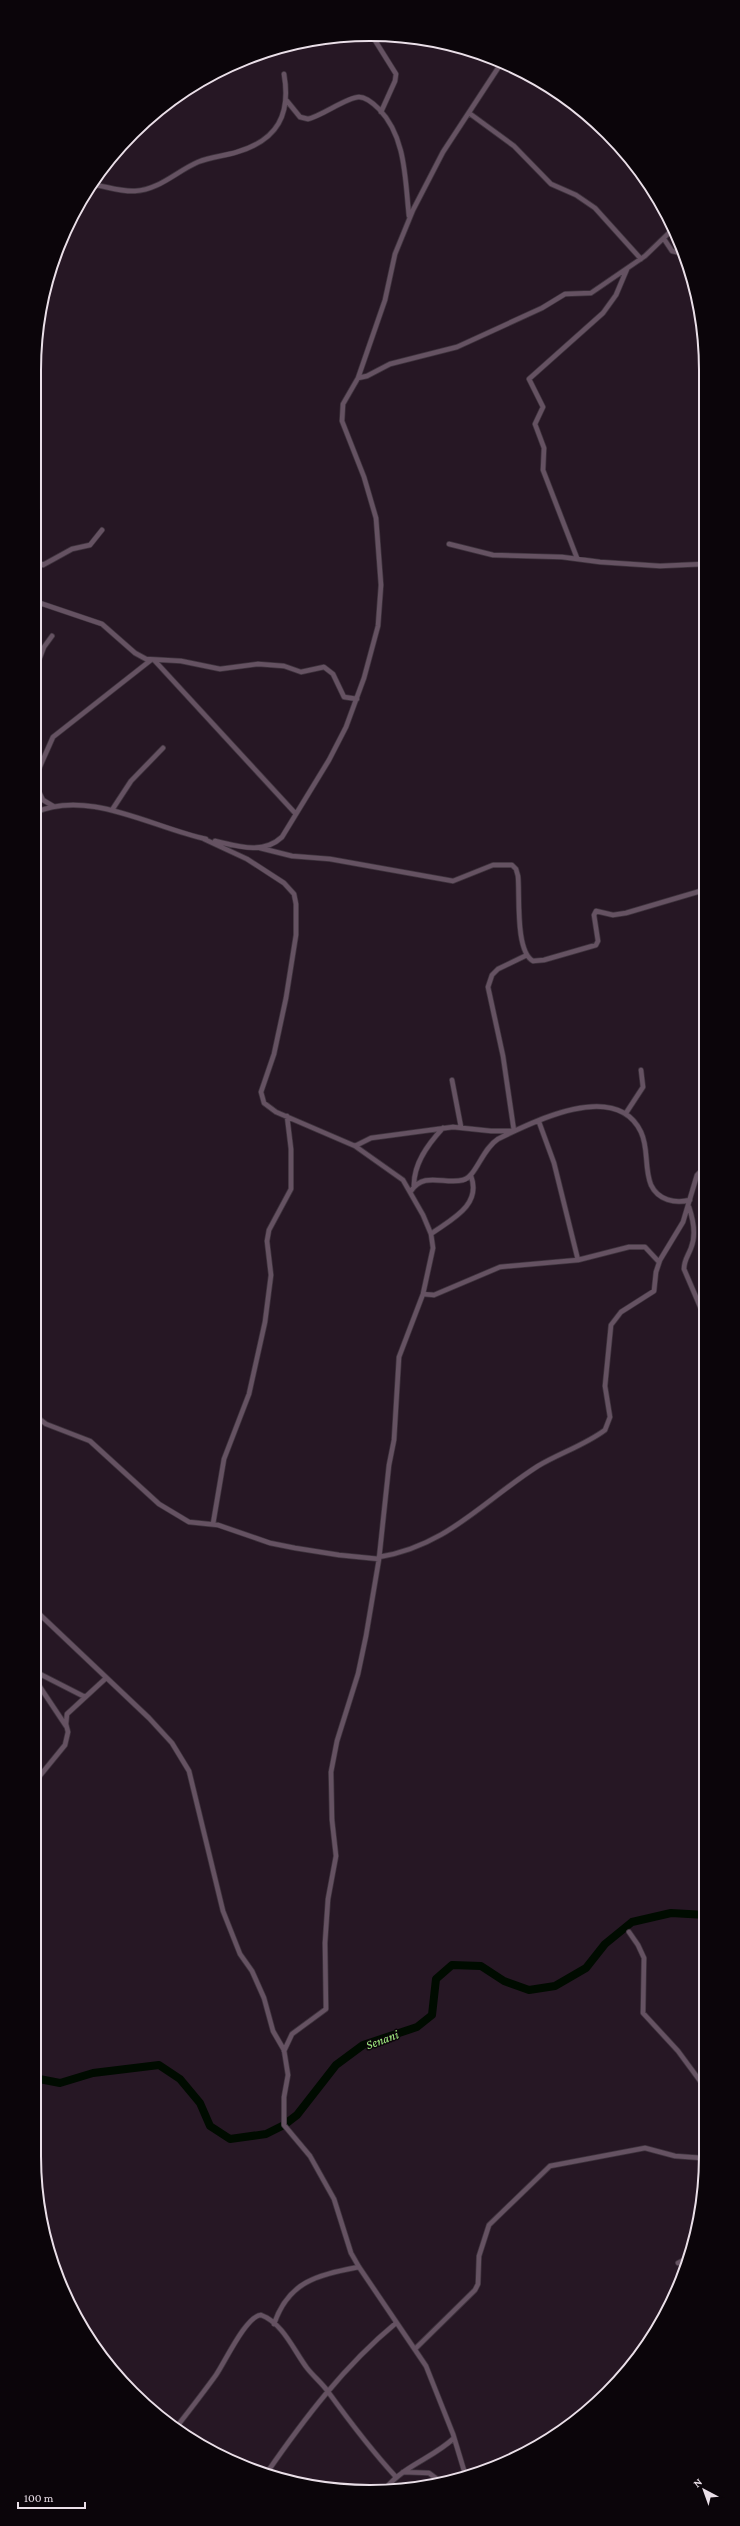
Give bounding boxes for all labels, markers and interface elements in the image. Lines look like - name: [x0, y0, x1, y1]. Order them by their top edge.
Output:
- water label: Senani: [364, 2026, 401, 2052]
- north arrow: [684, 2470, 724, 2510]
- text: N: [691, 2475, 705, 2489]
- scale bar: [18, 2484, 85, 2510]
- text: 100 m: [24, 2491, 54, 2505]

